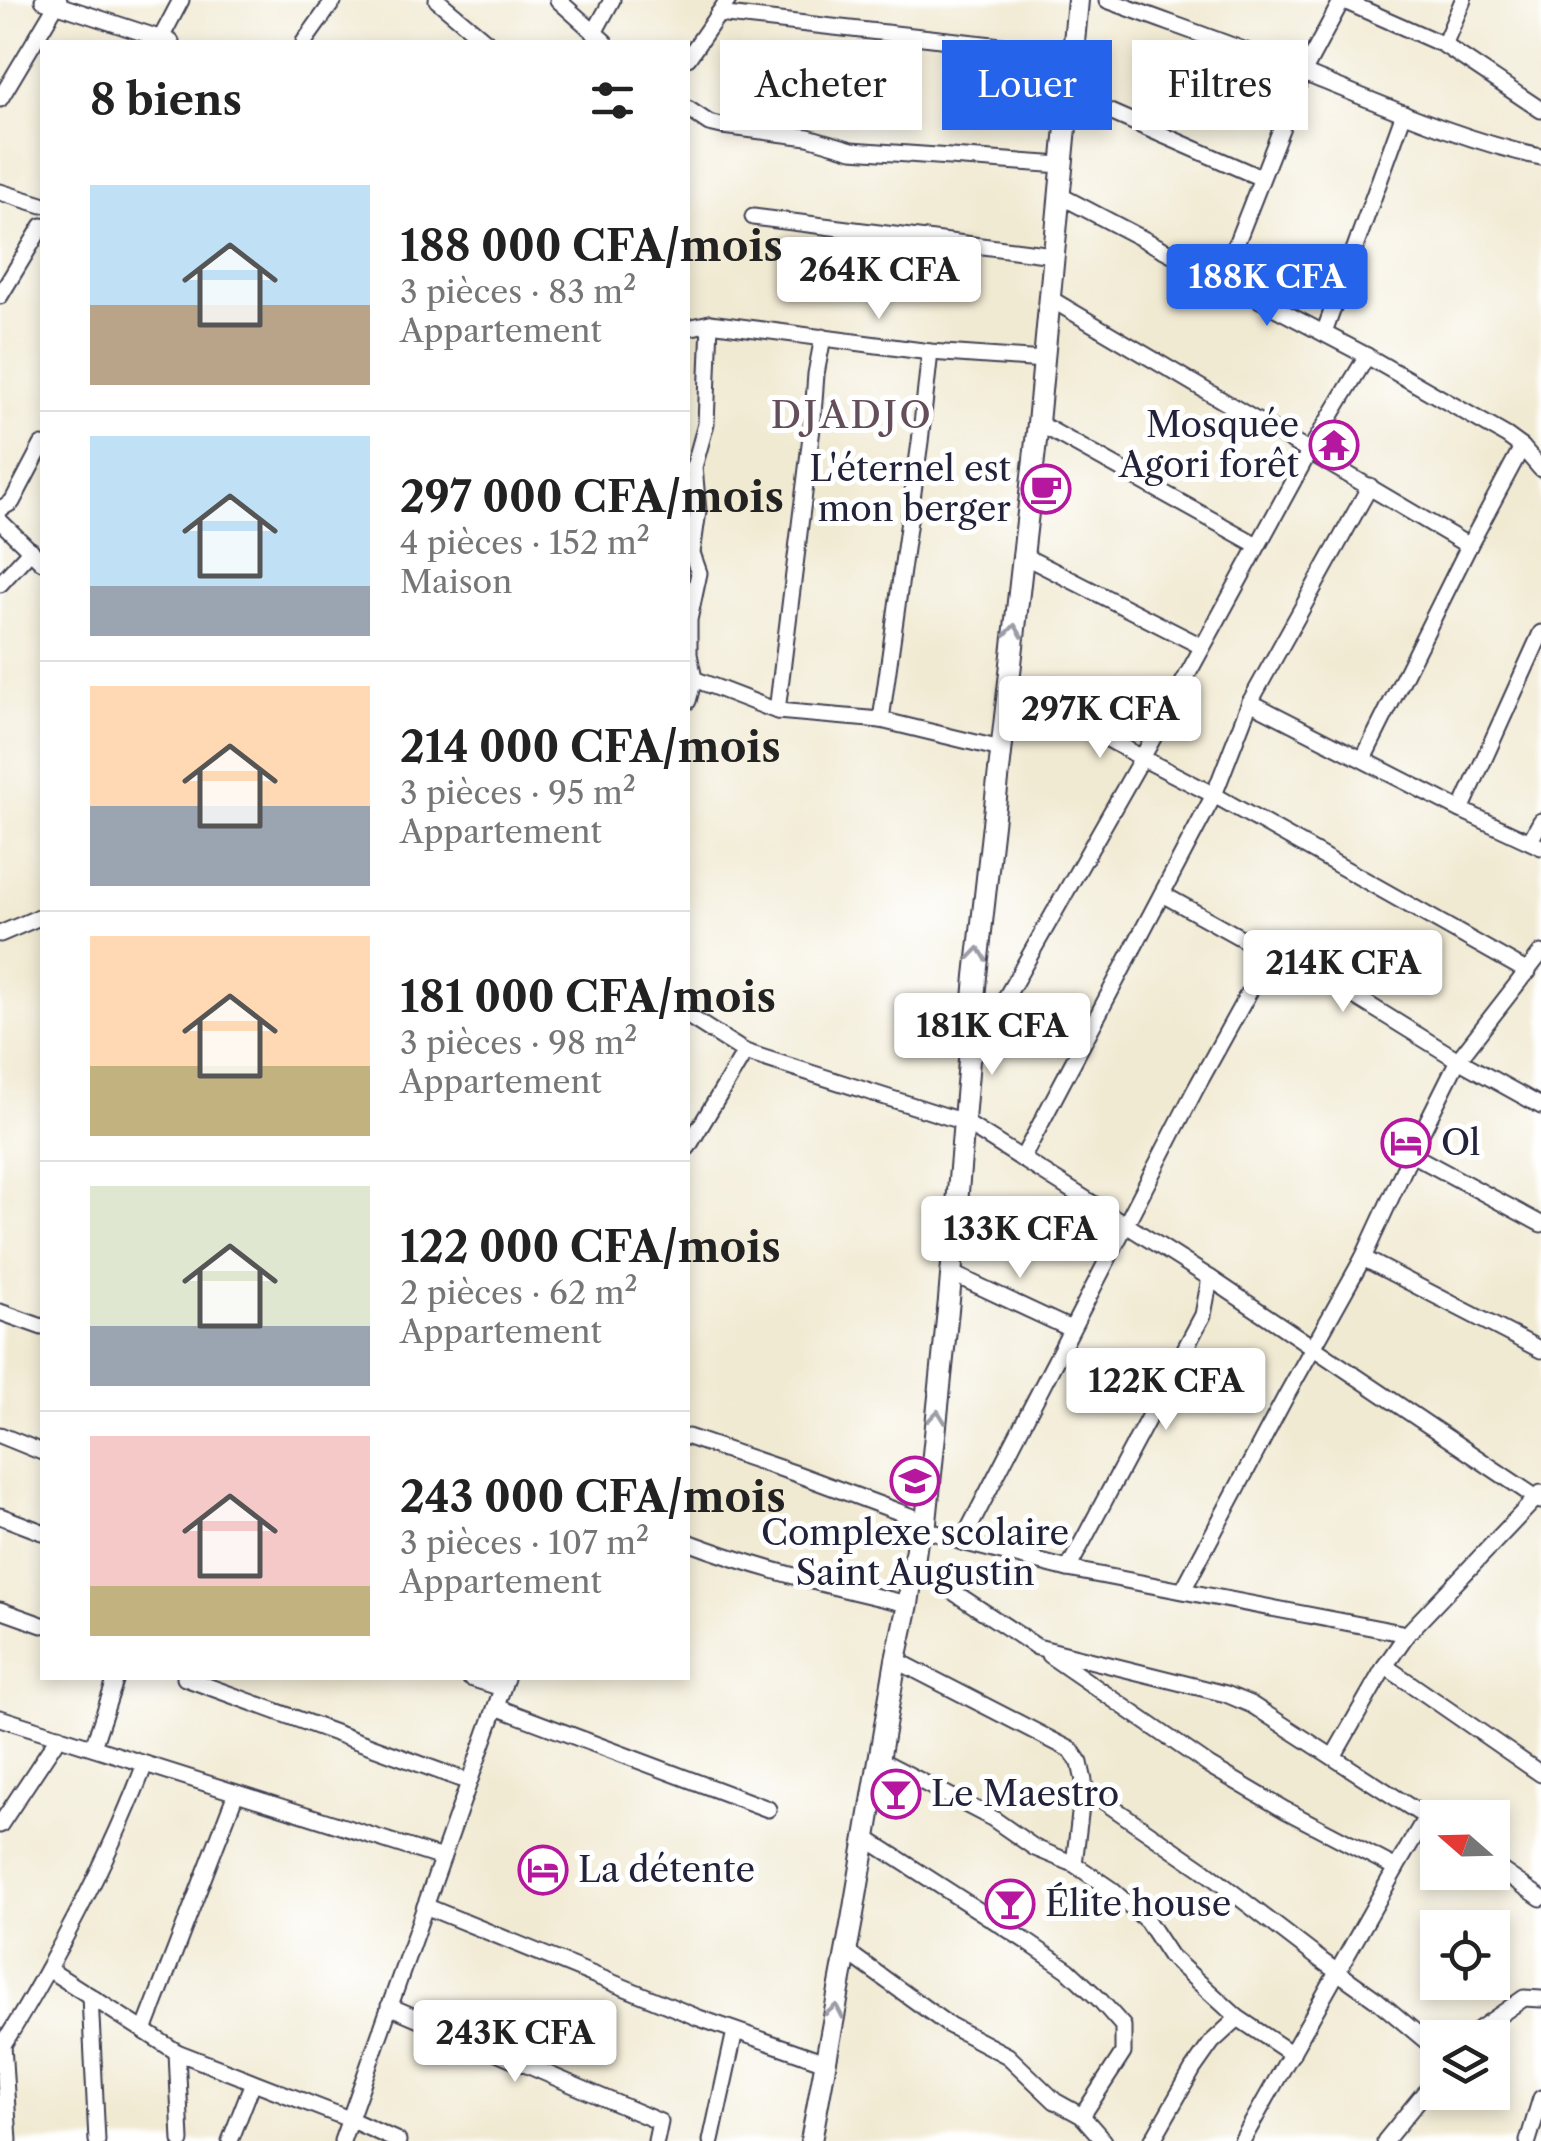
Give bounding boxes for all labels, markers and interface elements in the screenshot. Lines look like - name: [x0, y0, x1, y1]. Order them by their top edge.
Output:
- chip: Acheter: [720, 40, 922, 130]
- chip: Louer: [942, 40, 1112, 130]
- chip: Filtres: [1132, 40, 1308, 130]
- icon: filters: [585, 73, 640, 128]
- text: 8 biens: [90, 74, 242, 126]
- text: 188 000 CFA/mois: [400, 220, 783, 272]
- icon: home: [170, 225, 290, 345]
- pin: 264K CFA: [776, 237, 982, 322]
- pin: 188K CFA: [1164, 244, 1370, 329]
- text: 264K CFA: [799, 250, 959, 289]
- text: 188K CFA: [1189, 257, 1345, 296]
- text: 3 pièces · 83 m²: [400, 272, 636, 311]
- text: Appartement: [400, 311, 602, 350]
- district label: DJADJO: [771, 391, 933, 438]
- place label: Mosquée Agori forêt: [1118, 403, 1300, 486]
- temple icon: Mosquée Agori forêt: [1308, 419, 1360, 471]
- place label: L'éternel est mon berger: [809, 447, 1012, 530]
- cafe icon: L'éternel est mon berger: [1020, 463, 1072, 515]
- text: 297 000 CFA/mois: [400, 471, 784, 523]
- icon: home: [170, 476, 290, 596]
- text: 4 pièces · 152 m²: [400, 523, 650, 562]
- text: Maison: [400, 562, 512, 601]
- one-way arrow: [1003, 622, 1024, 638]
- pin: 297K CFA: [997, 676, 1203, 761]
- text: 297K CFA: [1021, 689, 1179, 728]
- text: 214 000 CFA/mois: [400, 721, 781, 773]
- icon: home: [170, 726, 290, 846]
- text: 3 pièces · 95 m²: [400, 773, 636, 812]
- text: Appartement: [400, 812, 602, 851]
- pin: 214K CFA: [1240, 930, 1446, 1015]
- text: 214K CFA: [1265, 943, 1421, 982]
- one-way arrow: [967, 945, 988, 961]
- text: 181 000 CFA/mois: [400, 971, 776, 1023]
- icon: home: [170, 976, 290, 1096]
- pin: 181K CFA: [889, 993, 1095, 1078]
- text: 181K CFA: [916, 1006, 1068, 1045]
- text: 3 pièces · 98 m²: [400, 1023, 637, 1062]
- text: Appartement: [400, 1062, 602, 1101]
- hotel icon: Ol: [1380, 1117, 1432, 1169]
- place label: Ol: [1441, 1121, 1480, 1164]
- pin: 133K CFA: [917, 1196, 1123, 1281]
- text: 133K CFA: [943, 1209, 1097, 1248]
- text: 122 000 CFA/mois: [400, 1221, 781, 1273]
- icon: home: [170, 1226, 290, 1346]
- text: 2 pièces · 62 m²: [400, 1273, 638, 1312]
- text: Appartement: [400, 1312, 602, 1351]
- pin: 122K CFA: [1063, 1348, 1269, 1433]
- text: 122K CFA: [1088, 1361, 1244, 1400]
- one-way arrow: [925, 1408, 947, 1424]
- school or university icon: Complexe scolaire Saint Augustin: [889, 1455, 941, 1507]
- text: 243 000 CFA/mois: [400, 1471, 786, 1523]
- icon: home: [170, 1476, 290, 1596]
- place label: Complexe scolaire Saint Augustin: [761, 1511, 1069, 1594]
- text: 3 pièces · 107 m²: [400, 1523, 649, 1562]
- text: Appartement: [400, 1562, 602, 1601]
- bar icon: Le Maestro: [870, 1768, 922, 1820]
- place label: Le Maestro: [931, 1772, 1119, 1815]
- north arrow: [1420, 1800, 1510, 1890]
- map controls: [1420, 1800, 1510, 2110]
- hotel icon: La détente: [517, 1844, 569, 1896]
- place label: La détente: [578, 1848, 755, 1891]
- bar icon: Élite house: [984, 1878, 1036, 1930]
- place label: Élite house: [1045, 1882, 1231, 1925]
- button: locate: [1420, 1910, 1510, 2000]
- pin: 243K CFA: [412, 2000, 618, 2085]
- one-way arrow: [824, 2002, 845, 2019]
- text: 243K CFA: [435, 2013, 595, 2052]
- button: layers: [1420, 2020, 1510, 2110]

